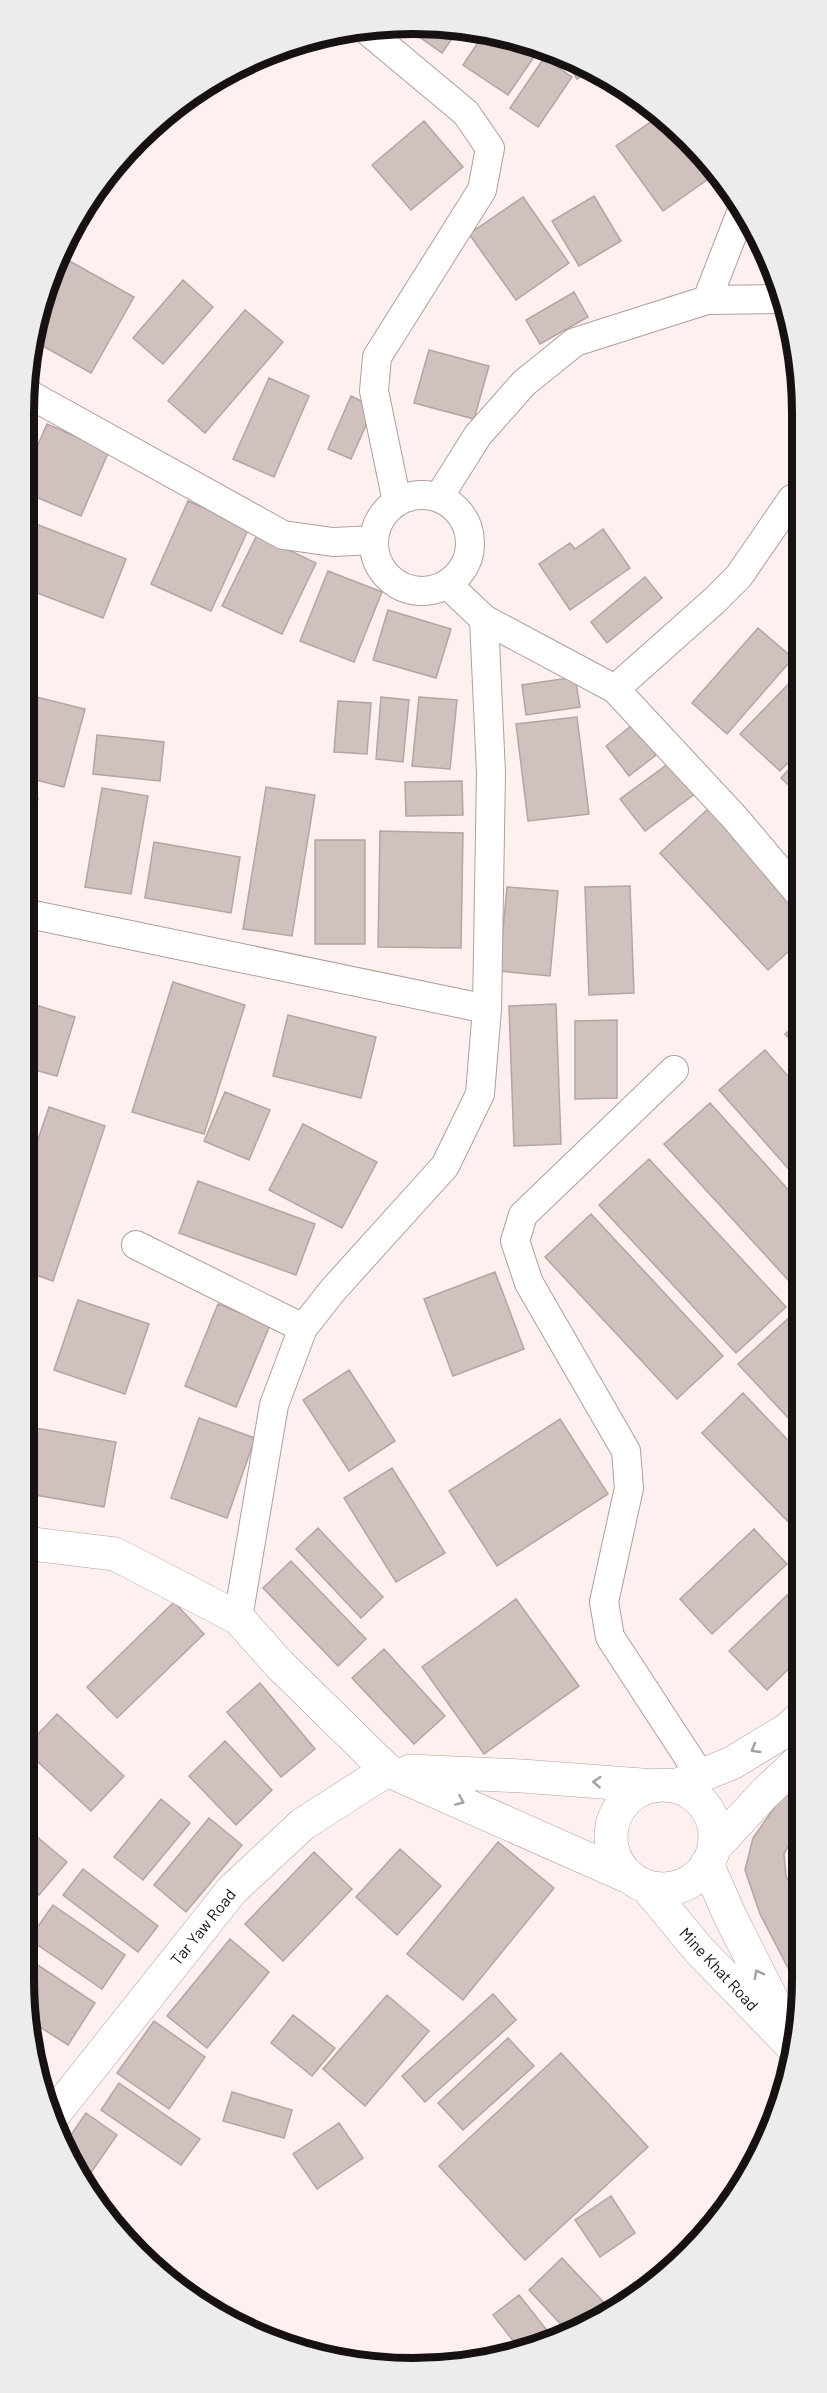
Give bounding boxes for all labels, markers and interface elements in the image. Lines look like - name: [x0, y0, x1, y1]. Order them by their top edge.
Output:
- one-way arrow: [751, 1742, 761, 1754]
- one-way arrow: [592, 1775, 601, 1788]
- one-way arrow: [454, 1794, 465, 1806]
- street label: Tar Yaw Road: [166, 1885, 239, 1969]
- street label: Mine Khat Road: [676, 1923, 763, 2014]
- one-way arrow: [754, 1970, 765, 1980]

